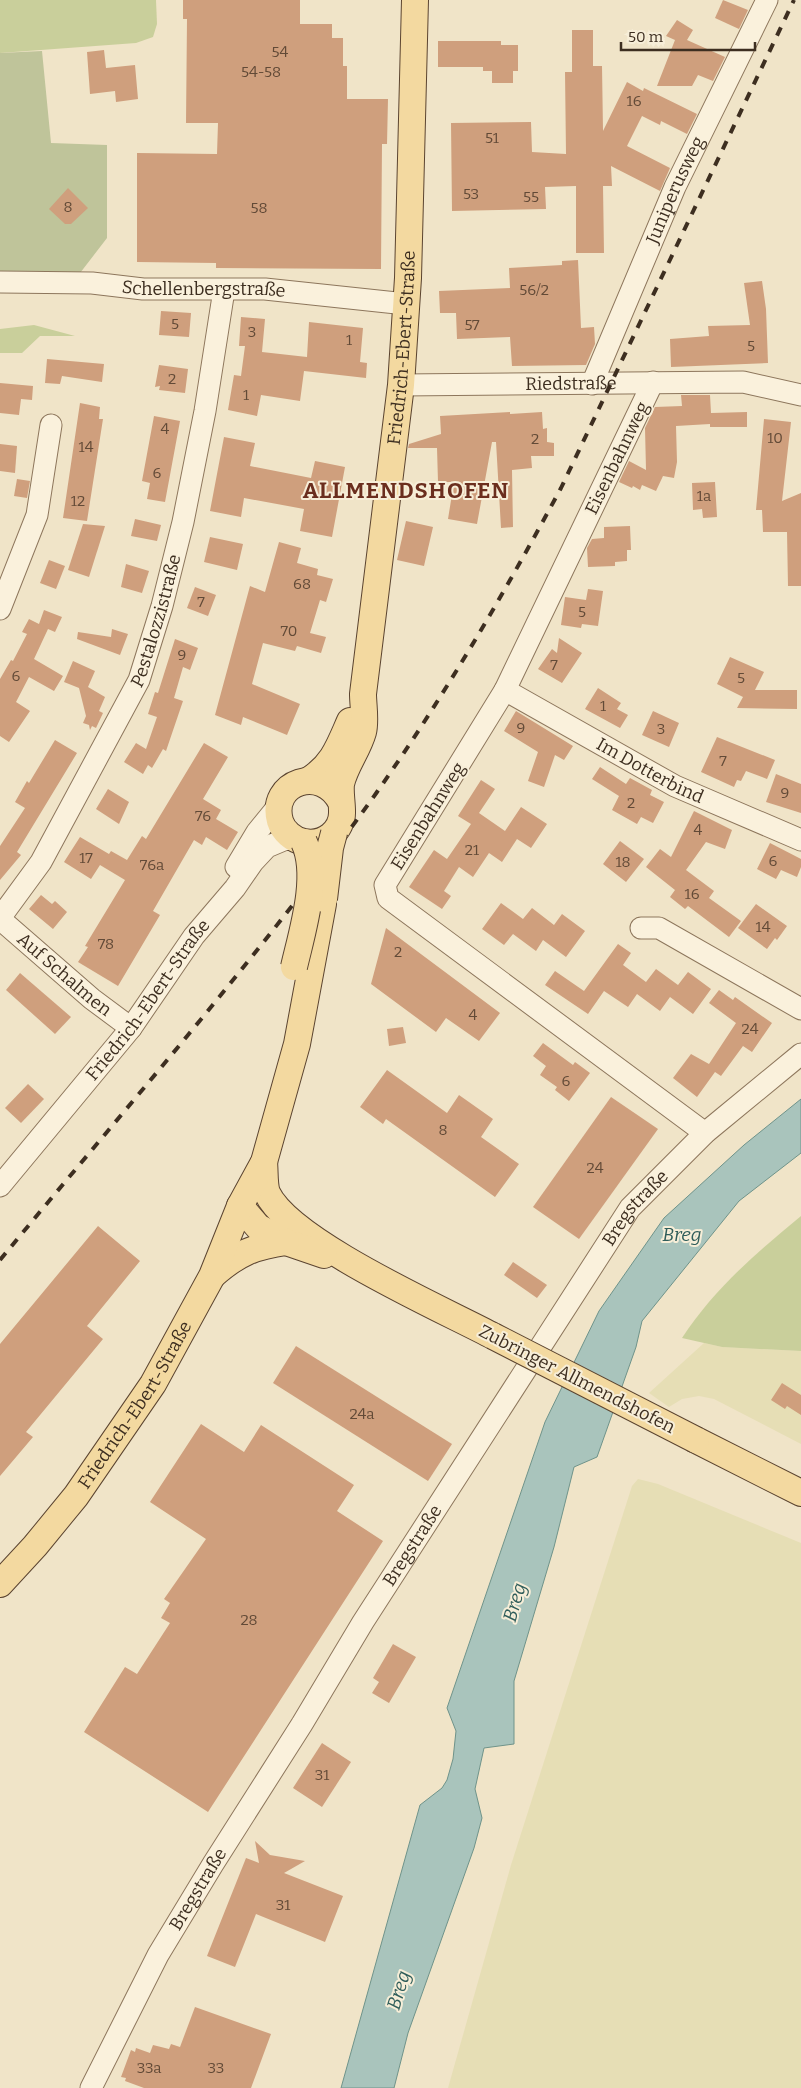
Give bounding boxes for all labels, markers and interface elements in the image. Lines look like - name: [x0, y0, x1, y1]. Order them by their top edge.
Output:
- scale bar: [621, 20, 755, 52]
- text: 50 m: [628, 28, 664, 46]
- house number: 54: [272, 43, 289, 61]
- house number: 54-58: [241, 63, 281, 81]
- house number: 16: [627, 92, 642, 110]
- house number: 51: [485, 129, 499, 147]
- street label: Juniperusweg: [641, 133, 709, 248]
- house number: 53: [463, 185, 479, 203]
- house number: 55: [523, 188, 539, 206]
- house number: 8: [63, 198, 73, 216]
- house number: 58: [250, 199, 268, 217]
- street label: Friedrich-Ebert-Straße: [383, 250, 420, 446]
- street label: Schellenbergstraße: [121, 276, 287, 302]
- house number: 56/2: [519, 281, 549, 299]
- house number: 5: [171, 315, 179, 333]
- house number: 57: [464, 316, 480, 334]
- house number: 3: [248, 323, 256, 341]
- house number: 1: [346, 331, 352, 349]
- house number: 5: [747, 337, 755, 355]
- house number: 2: [168, 370, 176, 388]
- street label: Riedstraße: [525, 372, 617, 395]
- house number: 1: [243, 386, 249, 404]
- street label: Eisenbahnweg: [580, 398, 654, 518]
- house number: 4: [161, 420, 170, 438]
- house number: 10: [767, 429, 783, 447]
- house number: 2: [531, 430, 539, 448]
- house number: 14: [79, 438, 94, 456]
- house number: 6: [153, 464, 162, 482]
- district label: ALLMENDSHOFEN: [303, 477, 509, 504]
- house number: 1a: [697, 487, 711, 505]
- house number: 12: [71, 492, 85, 510]
- street label: Pestalozzistraße: [126, 552, 186, 691]
- house number: 68: [293, 575, 311, 593]
- house number: 7: [197, 593, 205, 611]
- house number: 5: [578, 603, 586, 621]
- house number: 70: [281, 622, 297, 640]
- house number: 9: [178, 646, 186, 664]
- house number: 7: [550, 656, 558, 674]
- house number: 6: [12, 667, 21, 685]
- house number: 5: [737, 669, 745, 687]
- house number: 1: [600, 697, 606, 715]
- house number: 9: [517, 719, 525, 737]
- house number: 3: [657, 720, 665, 738]
- street label: Im Dotterbind: [593, 733, 707, 808]
- house number: 7: [719, 752, 727, 770]
- street label: Eisenbahnweg: [386, 758, 470, 874]
- house number: 9: [781, 784, 789, 802]
- house number: 2: [627, 794, 635, 812]
- house number: 76: [195, 807, 211, 825]
- house number: 4: [694, 821, 703, 839]
- house number: 21: [465, 841, 479, 859]
- house number: 17: [79, 849, 93, 867]
- house number: 6: [769, 852, 778, 870]
- house number: 18: [615, 853, 631, 871]
- house number: 76a: [140, 856, 164, 874]
- house number: 16: [685, 885, 700, 903]
- street label: Friedrich-Ebert-Straße: [81, 915, 215, 1085]
- house number: 14: [756, 918, 771, 936]
- street label: Auf Schalmen: [13, 928, 117, 1021]
- house number: 78: [98, 935, 114, 953]
- house number: 2: [394, 943, 402, 961]
- house number: 4: [469, 1006, 478, 1024]
- house number: 24: [742, 1020, 759, 1038]
- house number: 6: [562, 1072, 571, 1090]
- house number: 8: [438, 1121, 448, 1139]
- house number: 24: [587, 1159, 604, 1177]
- street label: Bregstraße: [598, 1165, 673, 1250]
- water label: Breg: [662, 1223, 702, 1246]
- street label: Friedrich-Ebert-Straße: [73, 1317, 196, 1493]
- street label: Zubringer Allmendshofen: [475, 1320, 679, 1438]
- house number: 24a: [349, 1405, 375, 1423]
- street label: Bregstraße: [378, 1501, 447, 1590]
- water label: Breg: [498, 1580, 531, 1624]
- house number: 28: [240, 1611, 258, 1629]
- house number: 31: [315, 1766, 329, 1784]
- street label: Bregstraße: [165, 1844, 231, 1934]
- house number: 31: [276, 1896, 290, 1914]
- water label: Breg: [382, 1968, 415, 2012]
- house number: 33a: [137, 2059, 161, 2077]
- house number: 33: [208, 2059, 224, 2077]

